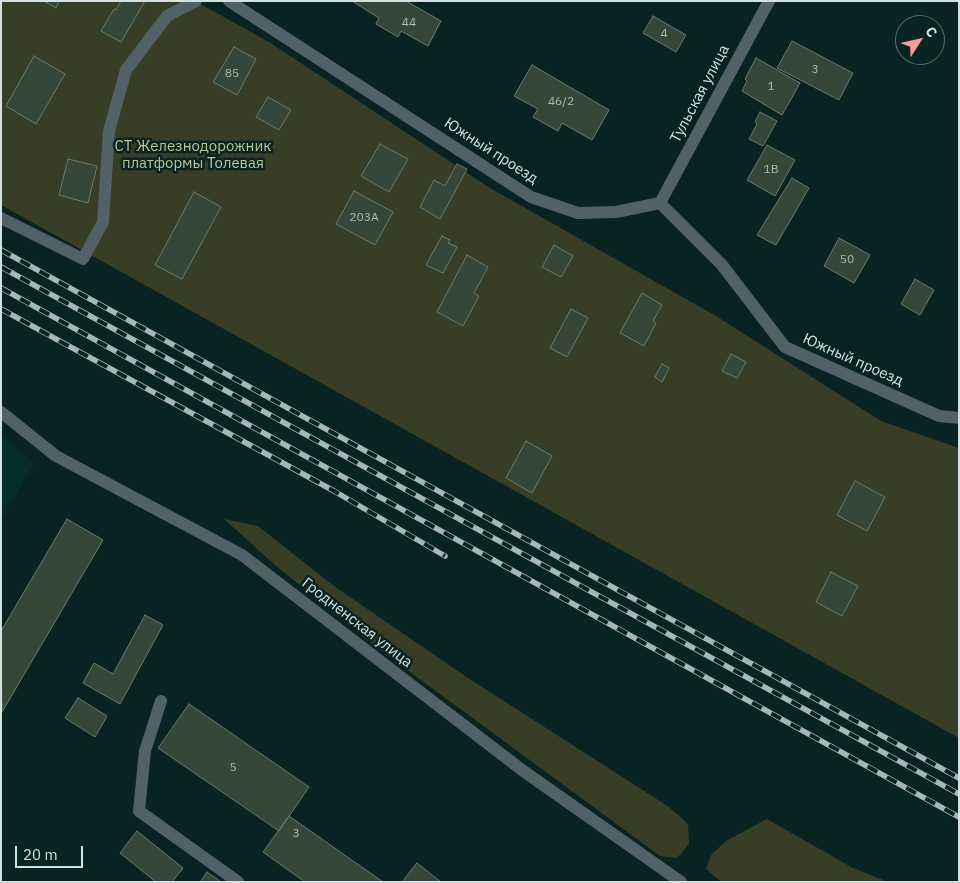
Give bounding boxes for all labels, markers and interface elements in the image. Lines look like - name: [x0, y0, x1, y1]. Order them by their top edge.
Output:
- north arrow: [895, 15, 945, 65]
- house number: 44: [402, 16, 416, 30]
- text: С: [921, 23, 941, 41]
- house number: 4: [660, 27, 668, 41]
- street label: Тульская улица: [667, 42, 733, 146]
- house number: 3: [811, 63, 819, 77]
- house number: 85: [225, 67, 239, 81]
- house number: 1: [767, 80, 775, 94]
- house number: 46/2: [548, 95, 574, 109]
- street label: Южный проезд: [441, 114, 541, 188]
- park label: СТ Железнодорожник платформы Толевая: [115, 138, 271, 173]
- house number: 1В: [763, 163, 779, 177]
- house number: 203А: [349, 211, 379, 225]
- house number: 50: [840, 253, 854, 267]
- street label: Южный проезд: [800, 330, 906, 390]
- street label: Гродненская улица: [298, 574, 416, 672]
- house number: 5: [229, 761, 237, 775]
- house number: 3: [292, 827, 300, 841]
- scale bar: [18, 836, 85, 868]
- text: 20 m: [23, 845, 58, 864]

